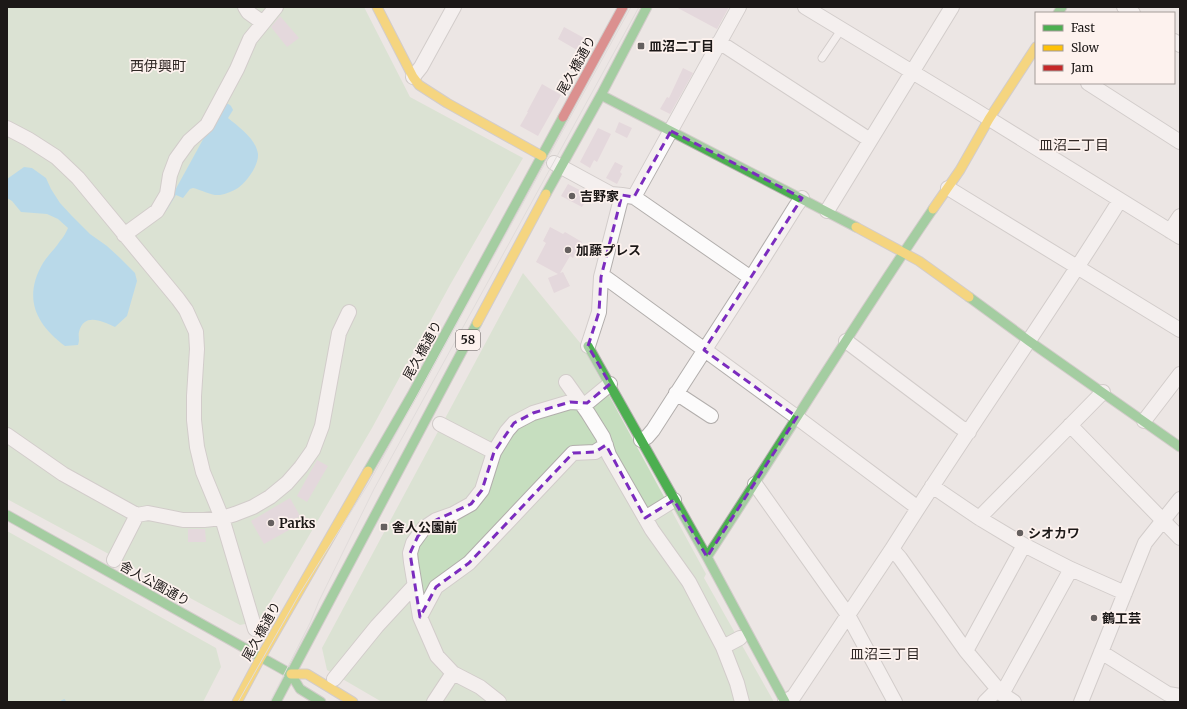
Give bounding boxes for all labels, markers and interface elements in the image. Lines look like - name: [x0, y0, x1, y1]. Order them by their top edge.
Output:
- legend: [1035, 12, 1175, 84]
- text: Fast: [1071, 20, 1095, 35]
- street label: 尾久橋通り: [553, 33, 600, 98]
- place label: 皿沼二丁目: [649, 38, 714, 55]
- text: Slow: [1071, 40, 1100, 55]
- marker: 皿沼二丁目: [636, 41, 646, 51]
- district label: 西伊興町: [130, 57, 186, 75]
- text: Jam: [1070, 60, 1094, 75]
- district label: 皿沼二丁目: [1039, 136, 1109, 154]
- place label: 吉野家: [580, 188, 619, 205]
- marker: 吉野家: [567, 191, 577, 201]
- place label: 加藤プレス: [576, 242, 641, 259]
- marker: 加藤プレス: [563, 245, 573, 255]
- street label: 尾久橋通り: [399, 318, 446, 383]
- road number: 58: [456, 330, 480, 350]
- place label: Parks: [279, 515, 316, 532]
- marker: Parks: [266, 518, 276, 528]
- place label: 舎人公園前: [392, 519, 457, 536]
- marker: 舎人公園前: [379, 522, 389, 532]
- place label: シオカワ: [1028, 525, 1080, 542]
- marker: シオカワ: [1015, 528, 1025, 538]
- street label: 舎人公園通り: [117, 557, 193, 610]
- street label: 尾久橋通り: [238, 599, 285, 664]
- place label: 鶴工芸: [1102, 610, 1141, 627]
- marker: 鶴工芸: [1089, 613, 1099, 623]
- district label: 皿沼三丁目: [850, 645, 920, 663]

